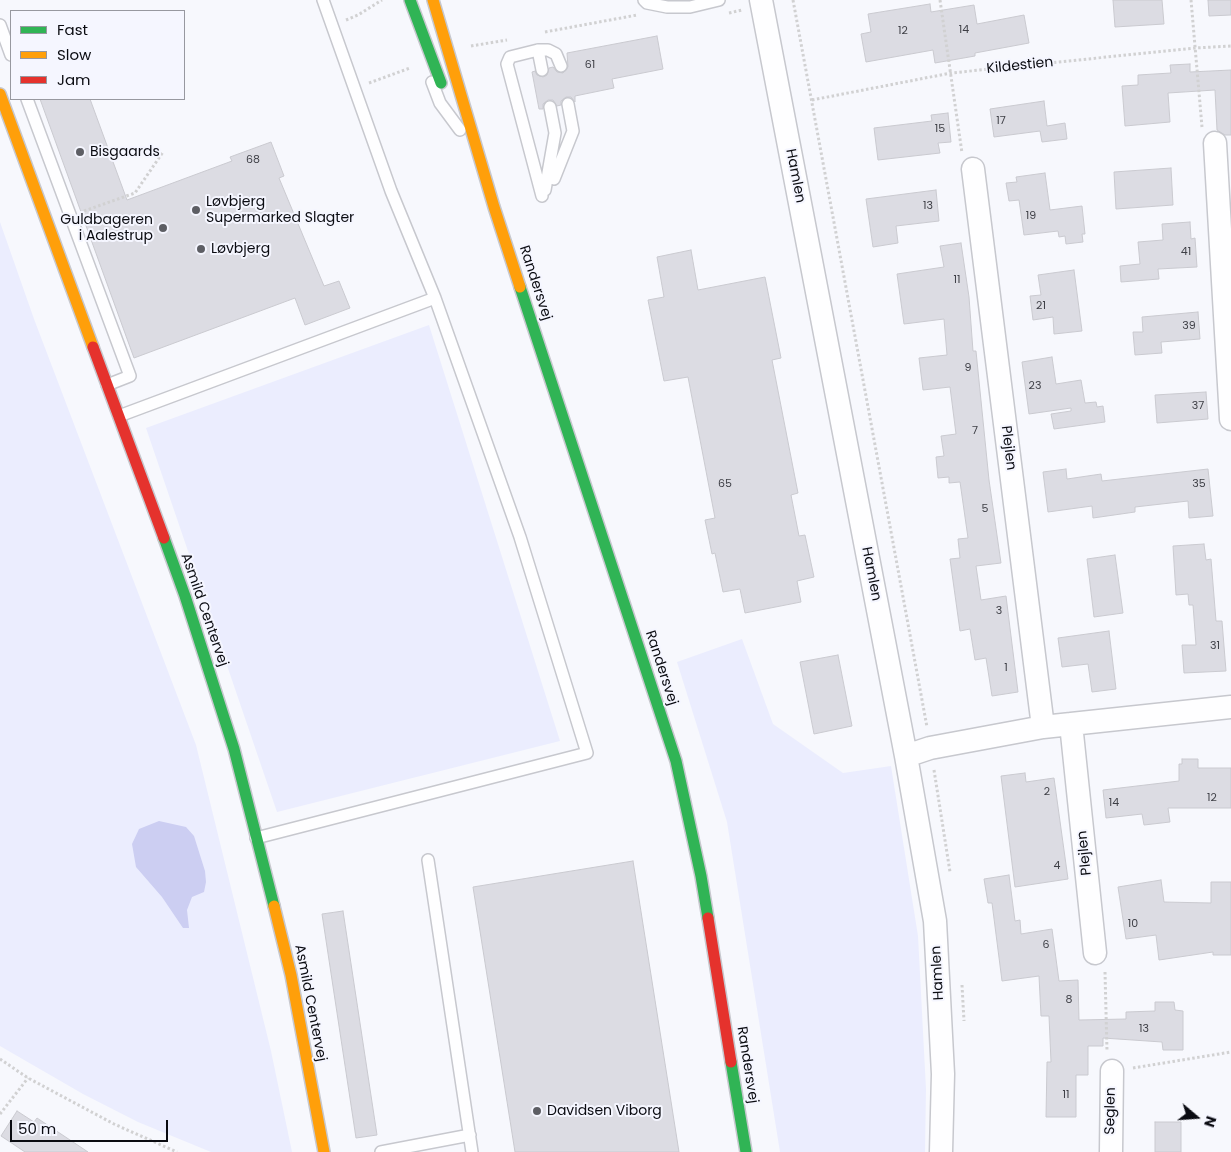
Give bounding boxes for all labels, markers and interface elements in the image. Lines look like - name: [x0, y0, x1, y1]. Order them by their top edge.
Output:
- legend: [10, 10, 185, 100]
- text: Fast: [57, 19, 88, 40]
- house number: 14: [959, 23, 969, 37]
- house number: 12: [898, 24, 908, 38]
- text: Slow: [57, 44, 91, 65]
- street label: Kildestien: [986, 54, 1054, 78]
- house number: 61: [585, 58, 595, 72]
- text: Jam: [57, 69, 91, 90]
- house number: 17: [996, 114, 1006, 128]
- house number: 15: [935, 122, 945, 136]
- place label: Bisgaards: [90, 144, 160, 160]
- marker: Bisgaards: [74, 146, 86, 158]
- street label: Hamlen: [782, 148, 808, 204]
- house number: 68: [246, 153, 260, 167]
- place label: Løvbjerg Supermarked Slagter: [206, 194, 354, 226]
- house number: 13: [923, 199, 933, 213]
- marker: Løvbjerg Supermarked Slagter: [190, 204, 202, 216]
- house number: 19: [1026, 209, 1036, 223]
- place label: Guldbageren i Aalestrup: [60, 212, 153, 244]
- marker: Guldbageren i Aalestrup: [157, 222, 169, 234]
- place label: Løvbjerg: [211, 241, 270, 257]
- marker: Løvbjerg: [195, 243, 207, 255]
- street label: Randersvej: [515, 243, 555, 323]
- house number: 41: [1181, 245, 1191, 259]
- house number: 11: [953, 273, 961, 287]
- house number: 21: [1036, 299, 1046, 313]
- house number: 39: [1182, 319, 1196, 333]
- house number: 9: [965, 361, 971, 375]
- house number: 23: [1029, 379, 1041, 393]
- house number: 37: [1192, 399, 1204, 413]
- house number: 7: [972, 424, 978, 438]
- street label: Plejlen: [997, 425, 1019, 471]
- house number: 65: [718, 477, 732, 491]
- house number: 35: [1192, 477, 1206, 491]
- house number: 5: [982, 502, 988, 516]
- street label: Hamlen: [858, 546, 884, 602]
- street label: Asmild Centervej: [177, 551, 231, 669]
- house number: 3: [996, 604, 1002, 618]
- street label: Randersvej: [641, 628, 681, 708]
- house number: 31: [1210, 639, 1220, 653]
- house number: 1: [1004, 661, 1008, 675]
- house number: 2: [1044, 785, 1050, 799]
- house number: 12: [1207, 791, 1217, 805]
- house number: 14: [1109, 796, 1119, 810]
- street label: Plejlen: [1074, 830, 1096, 876]
- house number: 4: [1054, 859, 1060, 873]
- house number: 10: [1128, 917, 1138, 931]
- house number: 6: [1043, 938, 1049, 952]
- street label: Asmild Centervej: [290, 943, 330, 1063]
- street label: Hamlen: [928, 945, 948, 1001]
- house number: 8: [1066, 993, 1072, 1007]
- house number: 13: [1139, 1022, 1149, 1036]
- street label: Randersvej: [733, 1025, 761, 1105]
- street label: Seglen: [1102, 1087, 1120, 1135]
- house number: 11: [1062, 1088, 1070, 1102]
- north arrow: [1171, 1092, 1221, 1142]
- place label: Davidsen Viborg: [547, 1103, 662, 1119]
- marker: Davidsen Viborg: [531, 1105, 543, 1117]
- scale bar: [12, 1110, 170, 1142]
- text: N: [1199, 1114, 1221, 1130]
- text: 50 m: [18, 1118, 56, 1139]

